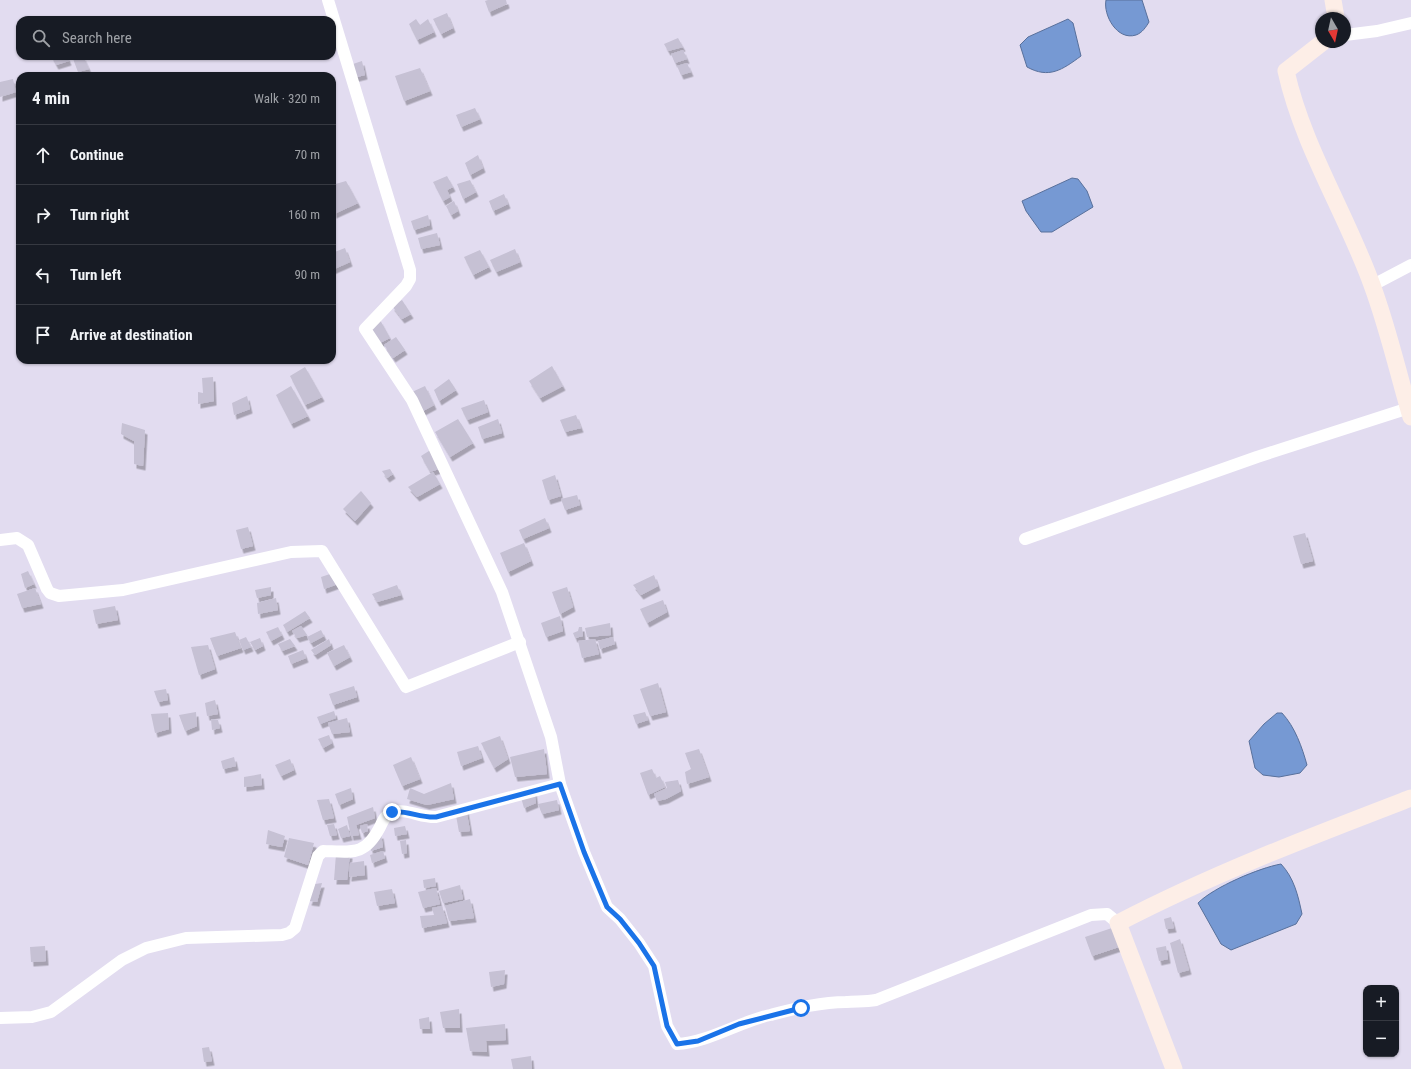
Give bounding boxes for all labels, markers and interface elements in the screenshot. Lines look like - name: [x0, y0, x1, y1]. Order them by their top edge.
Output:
- north arrow: [1315, 12, 1351, 48]
- search box: [16, 16, 336, 60]
- icon: search: [30, 27, 52, 49]
- text: Search here: [62, 29, 132, 47]
- text: 4 min: [32, 88, 70, 108]
- text: Walk · 320 m: [254, 91, 320, 106]
- icon: ahead: [32, 144, 54, 166]
- text: Continue: [70, 146, 124, 164]
- text: 70 m: [294, 147, 320, 162]
- icon: right: [32, 204, 54, 226]
- text: Turn right: [70, 206, 129, 224]
- text: 160 m: [288, 207, 320, 222]
- icon: left: [32, 264, 54, 286]
- text: Turn left: [70, 266, 121, 284]
- text: 90 m: [294, 267, 320, 282]
- icon: arrive: [32, 324, 54, 346]
- text: Arrive at destination: [70, 326, 193, 344]
- route end: [383, 803, 401, 821]
- map controls: [1363, 985, 1399, 1057]
- button: +: [1363, 985, 1399, 1021]
- route start: [792, 999, 810, 1017]
- button: −: [1363, 1021, 1399, 1057]

